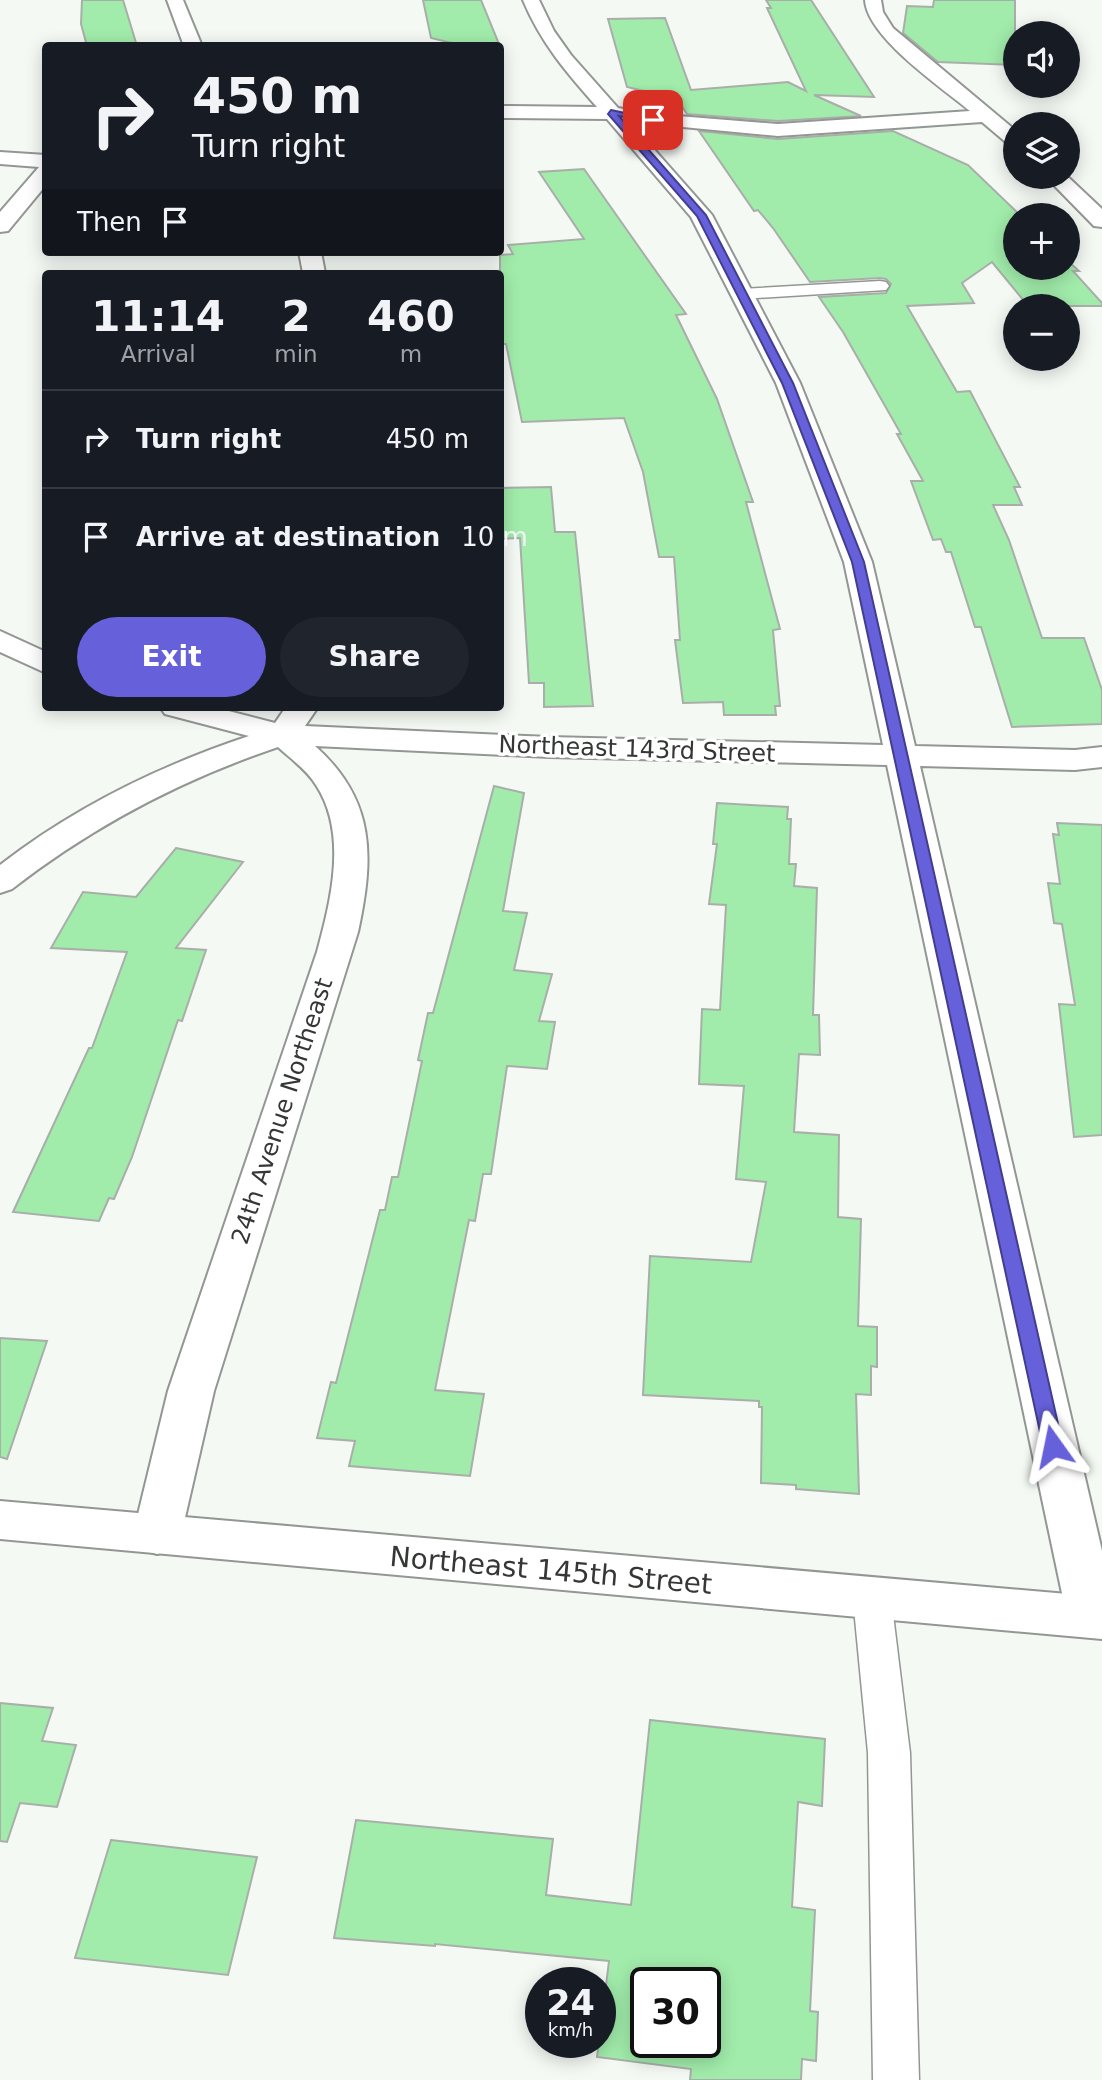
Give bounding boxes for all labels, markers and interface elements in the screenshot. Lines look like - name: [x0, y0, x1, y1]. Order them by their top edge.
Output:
- map controls: [1003, 21, 1080, 371]
- button: sound: [1003, 21, 1080, 98]
- text: 450 m: [192, 68, 362, 125]
- icon: right: [77, 70, 168, 161]
- pin: [623, 90, 683, 150]
- icon: arrive: [634, 101, 672, 139]
- button: layers: [1003, 112, 1080, 189]
- text: Turn right: [192, 127, 345, 165]
- icon: arrive: [156, 203, 194, 241]
- button: +: [1003, 203, 1080, 280]
- text: Then: [77, 207, 142, 237]
- text: 11:14: [91, 292, 225, 341]
- text: 2: [281, 292, 311, 341]
- text: 460: [367, 292, 455, 341]
- button: −: [1003, 294, 1080, 371]
- text: Arrival: [121, 341, 196, 367]
- text: min: [274, 341, 318, 367]
- text: m: [400, 341, 422, 367]
- icon: right: [77, 420, 115, 458]
- text: Turn right: [136, 424, 281, 454]
- text: 450 m: [386, 424, 469, 454]
- icon: arrive: [77, 518, 115, 556]
- text: Arrive at destination: [136, 522, 440, 552]
- text: 10 m: [461, 522, 528, 552]
- button: Exit: [77, 617, 266, 697]
- button: Share: [280, 617, 469, 697]
- street label: Northeast 143rd Street: [498, 730, 776, 768]
- street label: 24th Avenue Northeast: [226, 974, 338, 1248]
- position arrow: [1016, 1409, 1090, 1483]
- street label: Northeast 145th Street: [388, 1540, 713, 1601]
- speed limit sign: 30: [630, 1967, 721, 2058]
- text: 24: [546, 1983, 595, 2023]
- text: km/h: [548, 2019, 593, 2040]

